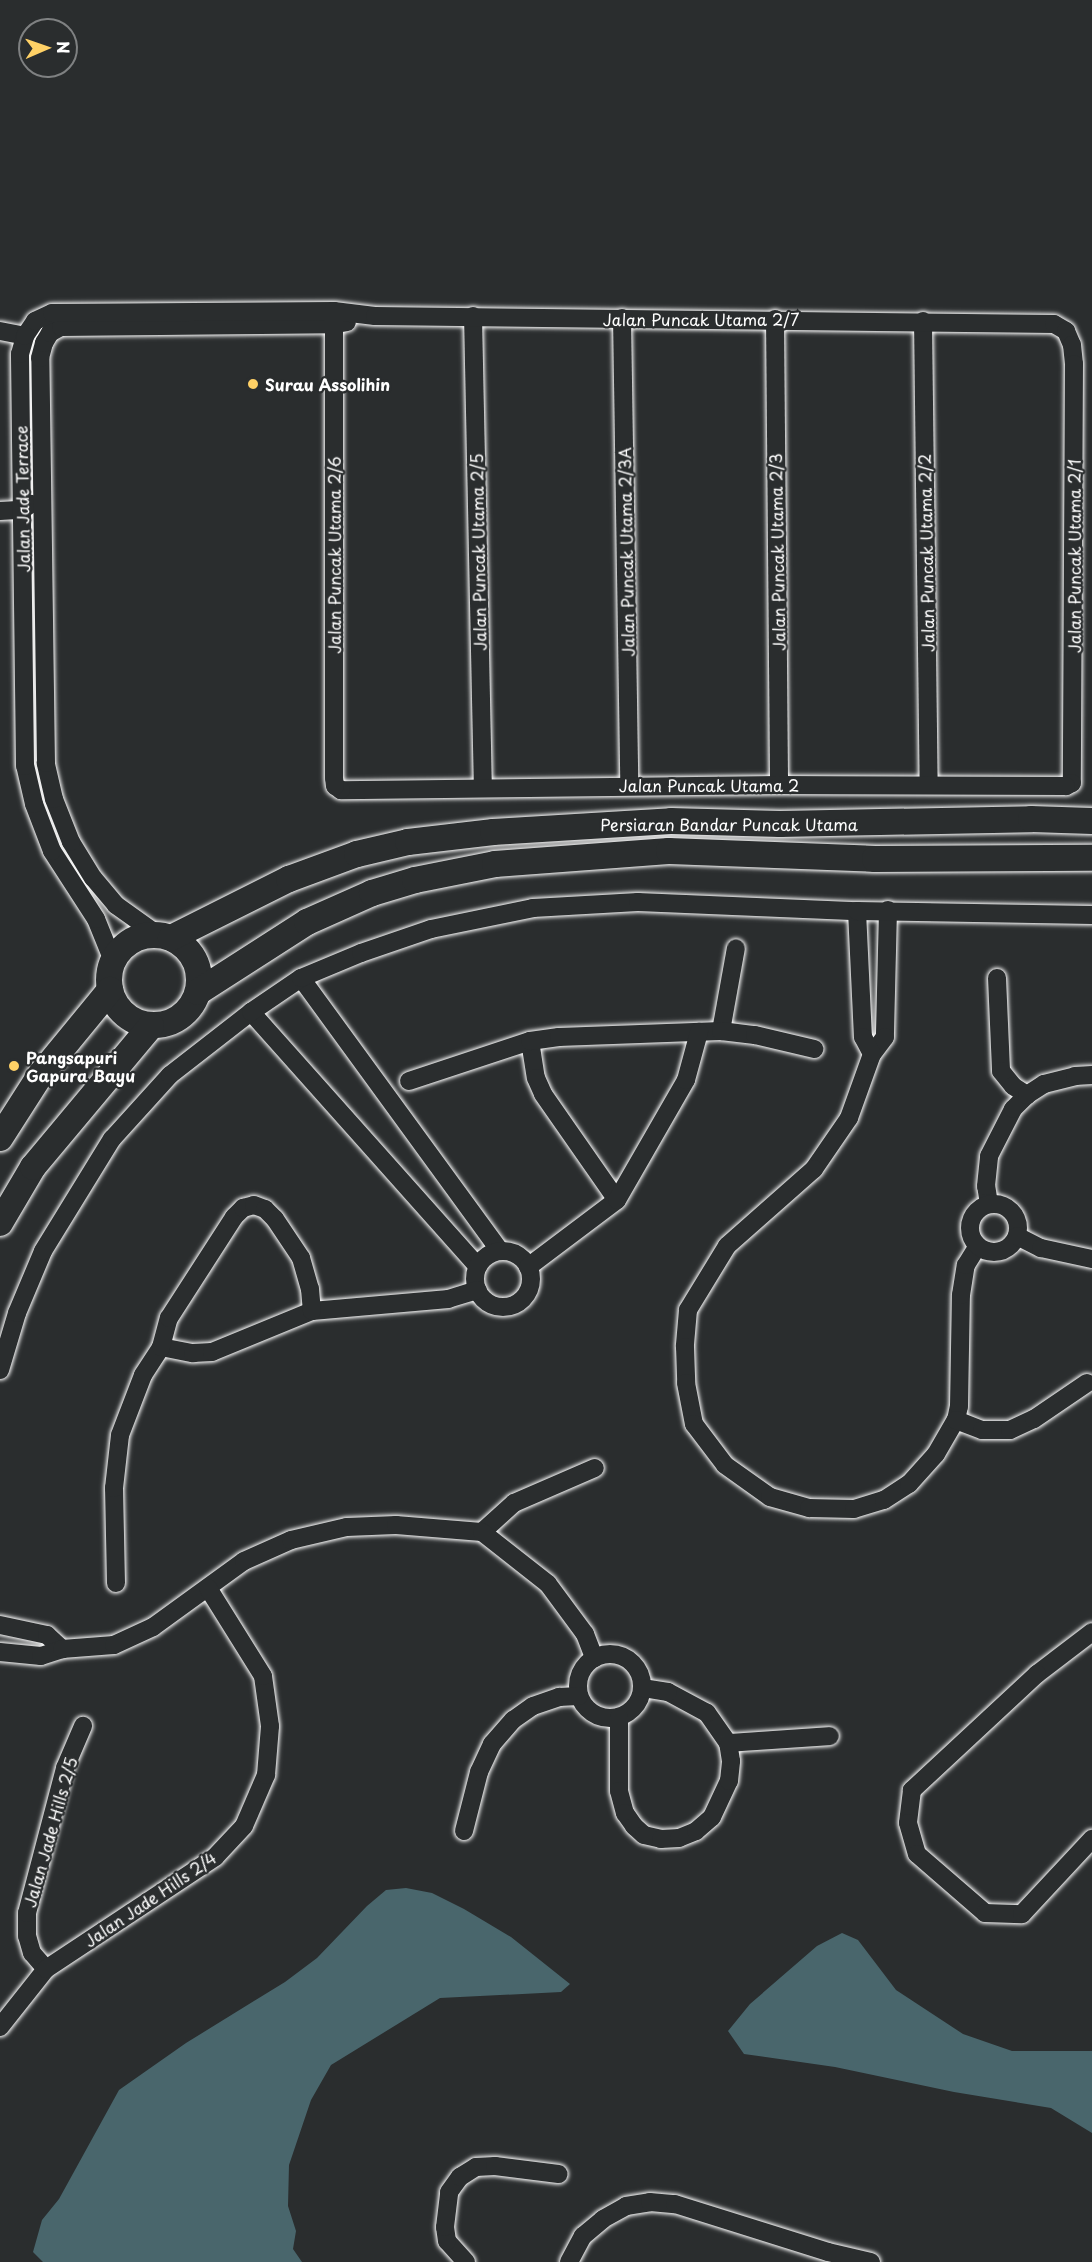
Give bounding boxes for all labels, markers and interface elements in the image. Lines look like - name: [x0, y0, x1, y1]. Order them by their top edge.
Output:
- north arrow: [18, 18, 78, 78]
- text: N: [52, 41, 76, 54]
- street label: Jalan Puncak Utama 2/7: [602, 309, 800, 329]
- place label: Surau Assolihin: [265, 374, 390, 394]
- marker: Surau Assolihin: [246, 377, 260, 391]
- street label: Jalan Jade Terrace: [11, 425, 33, 573]
- street label: Jalan Puncak Utama 2/3A: [615, 447, 637, 657]
- street label: Jalan Puncak Utama 2/5: [467, 453, 489, 651]
- street label: Jalan Puncak Utama 2/3: [766, 453, 788, 651]
- street label: Jalan Puncak Utama 2/2: [915, 453, 937, 653]
- street label: Jalan Puncak Utama 2/6: [324, 456, 344, 654]
- street label: Jalan Puncak Utama 2/1: [1064, 458, 1084, 654]
- street label: Jalan Puncak Utama 2: [618, 775, 800, 795]
- street label: Persiaran Bandar Puncak Utama: [600, 814, 858, 834]
- place label: Pangsapuri Gapura Bayu: [26, 1047, 135, 1085]
- marker: Pangsapuri Gapura Bayu: [7, 1059, 21, 1073]
- street label: Jalan Jade Hills 2/5: [19, 1754, 81, 1910]
- street label: Jalan Jade Hills 2/4: [80, 1847, 220, 1951]

